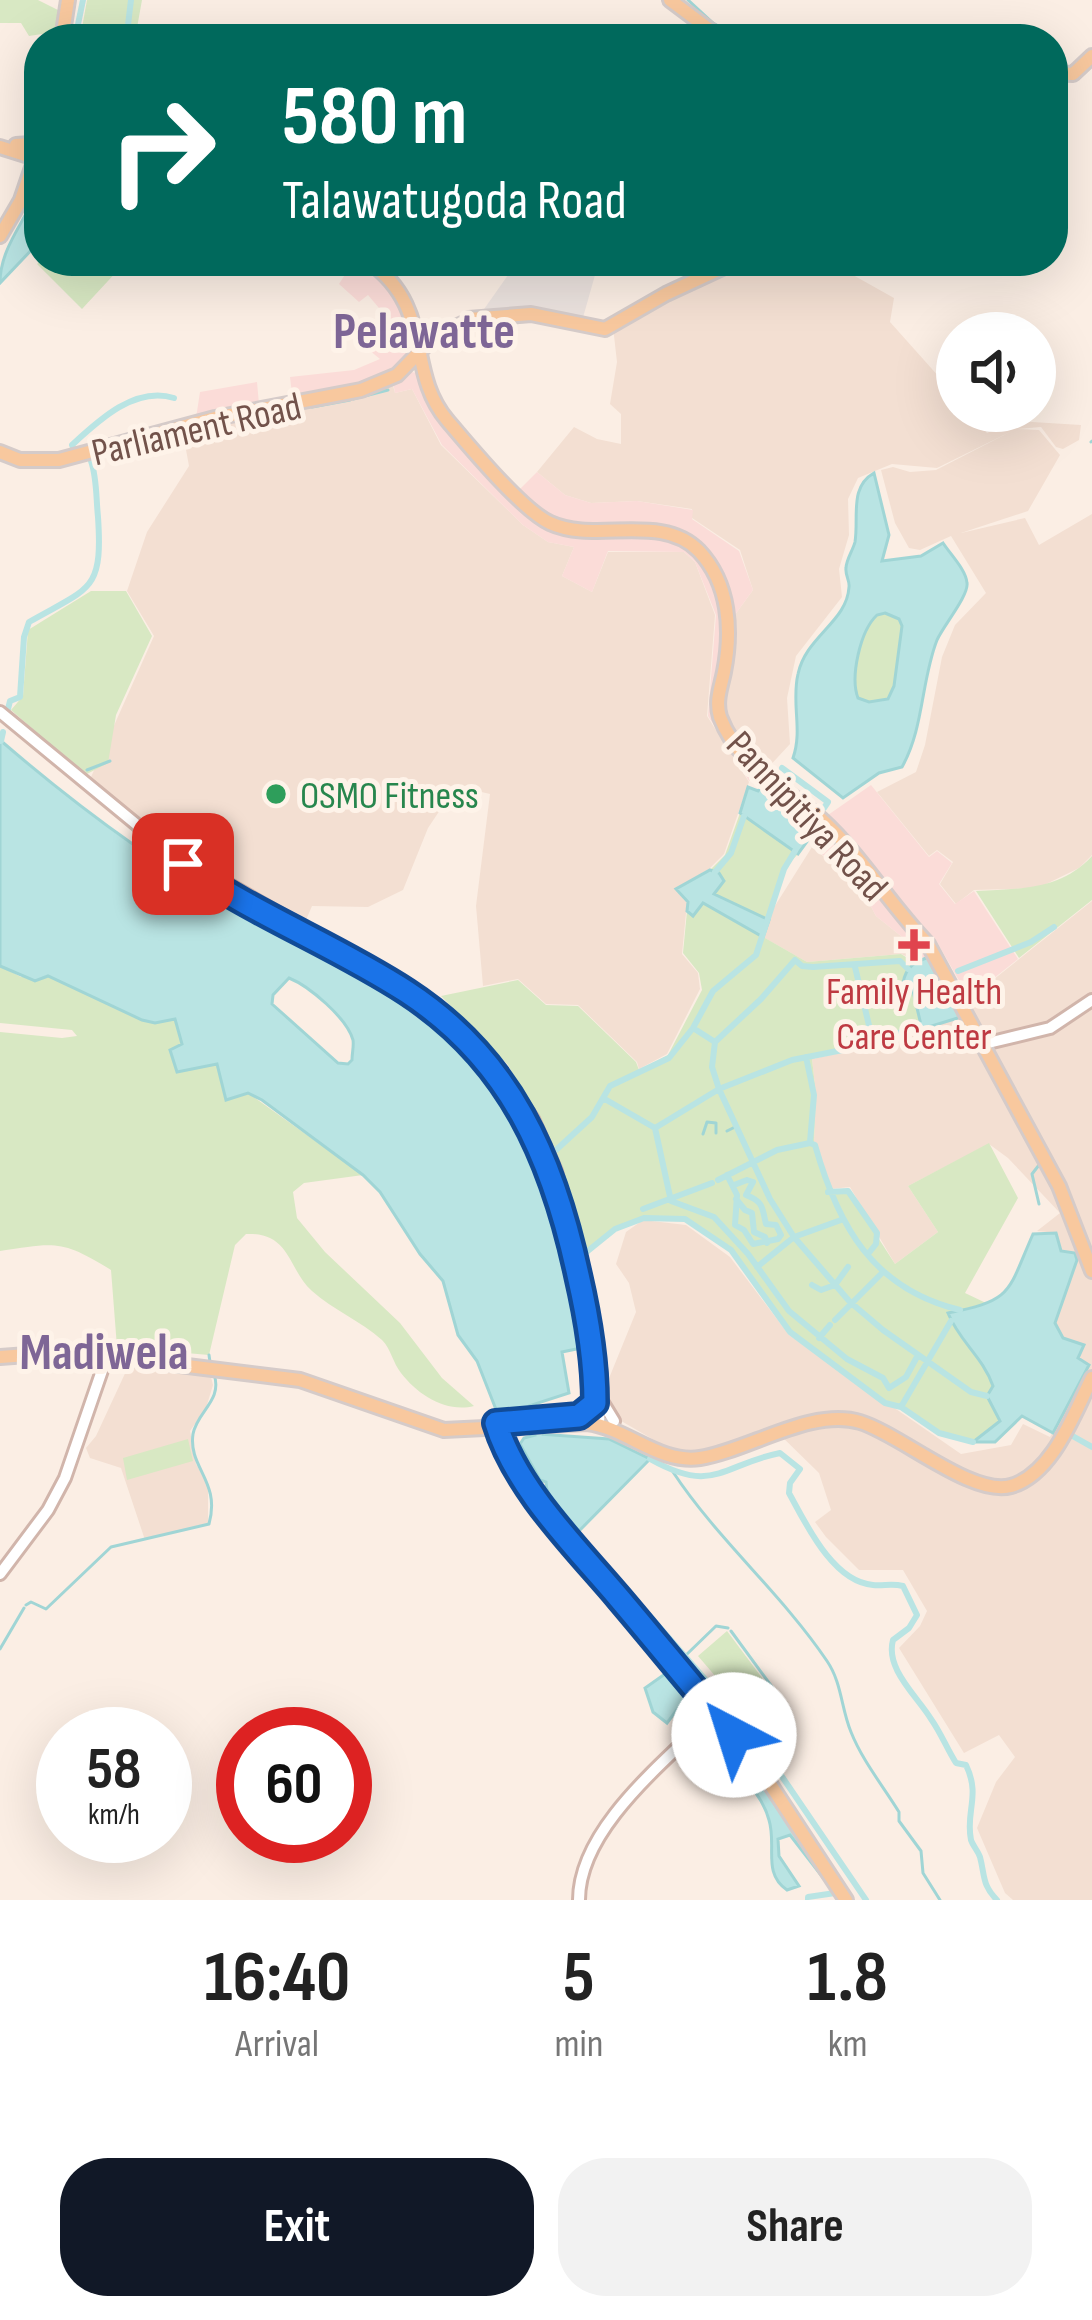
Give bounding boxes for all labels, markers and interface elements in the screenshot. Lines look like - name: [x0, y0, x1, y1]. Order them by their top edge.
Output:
- text: 580 m: [282, 67, 467, 168]
- icon: right: [84, 72, 240, 228]
- text: Talawatugoda Road: [282, 169, 627, 234]
- district label: Pelawatte: [333, 302, 515, 363]
- map controls: [936, 312, 1056, 432]
- button: sound: [936, 312, 1056, 432]
- street label: Parliament Road: [87, 384, 306, 477]
- street label: Pannipitiya Road: [716, 722, 897, 911]
- place label: OSMO Fitness: [300, 773, 479, 820]
- marker: OSMO Fitness: [263, 781, 289, 807]
- pin: [132, 813, 234, 915]
- icon: arrive: [150, 831, 216, 897]
- marker: Family Health Care Center: [898, 929, 930, 961]
- place label: Family Health Care Center: [826, 969, 1002, 1061]
- district label: Madiwela: [19, 1323, 189, 1384]
- position arrow: [671, 1672, 797, 1798]
- speed limit sign: 60: [216, 1707, 372, 1863]
- text: 58: [87, 1734, 141, 1806]
- text: km/h: [88, 1797, 140, 1833]
- text: 16:40: [204, 1935, 350, 2022]
- text: 5: [563, 1935, 595, 2022]
- text: 1.8: [808, 1935, 888, 2022]
- text: Arrival: [235, 2021, 319, 2068]
- text: min: [554, 2021, 603, 2068]
- text: km: [828, 2021, 868, 2068]
- button: Exit: [60, 2158, 534, 2296]
- button: Share: [558, 2158, 1032, 2296]

